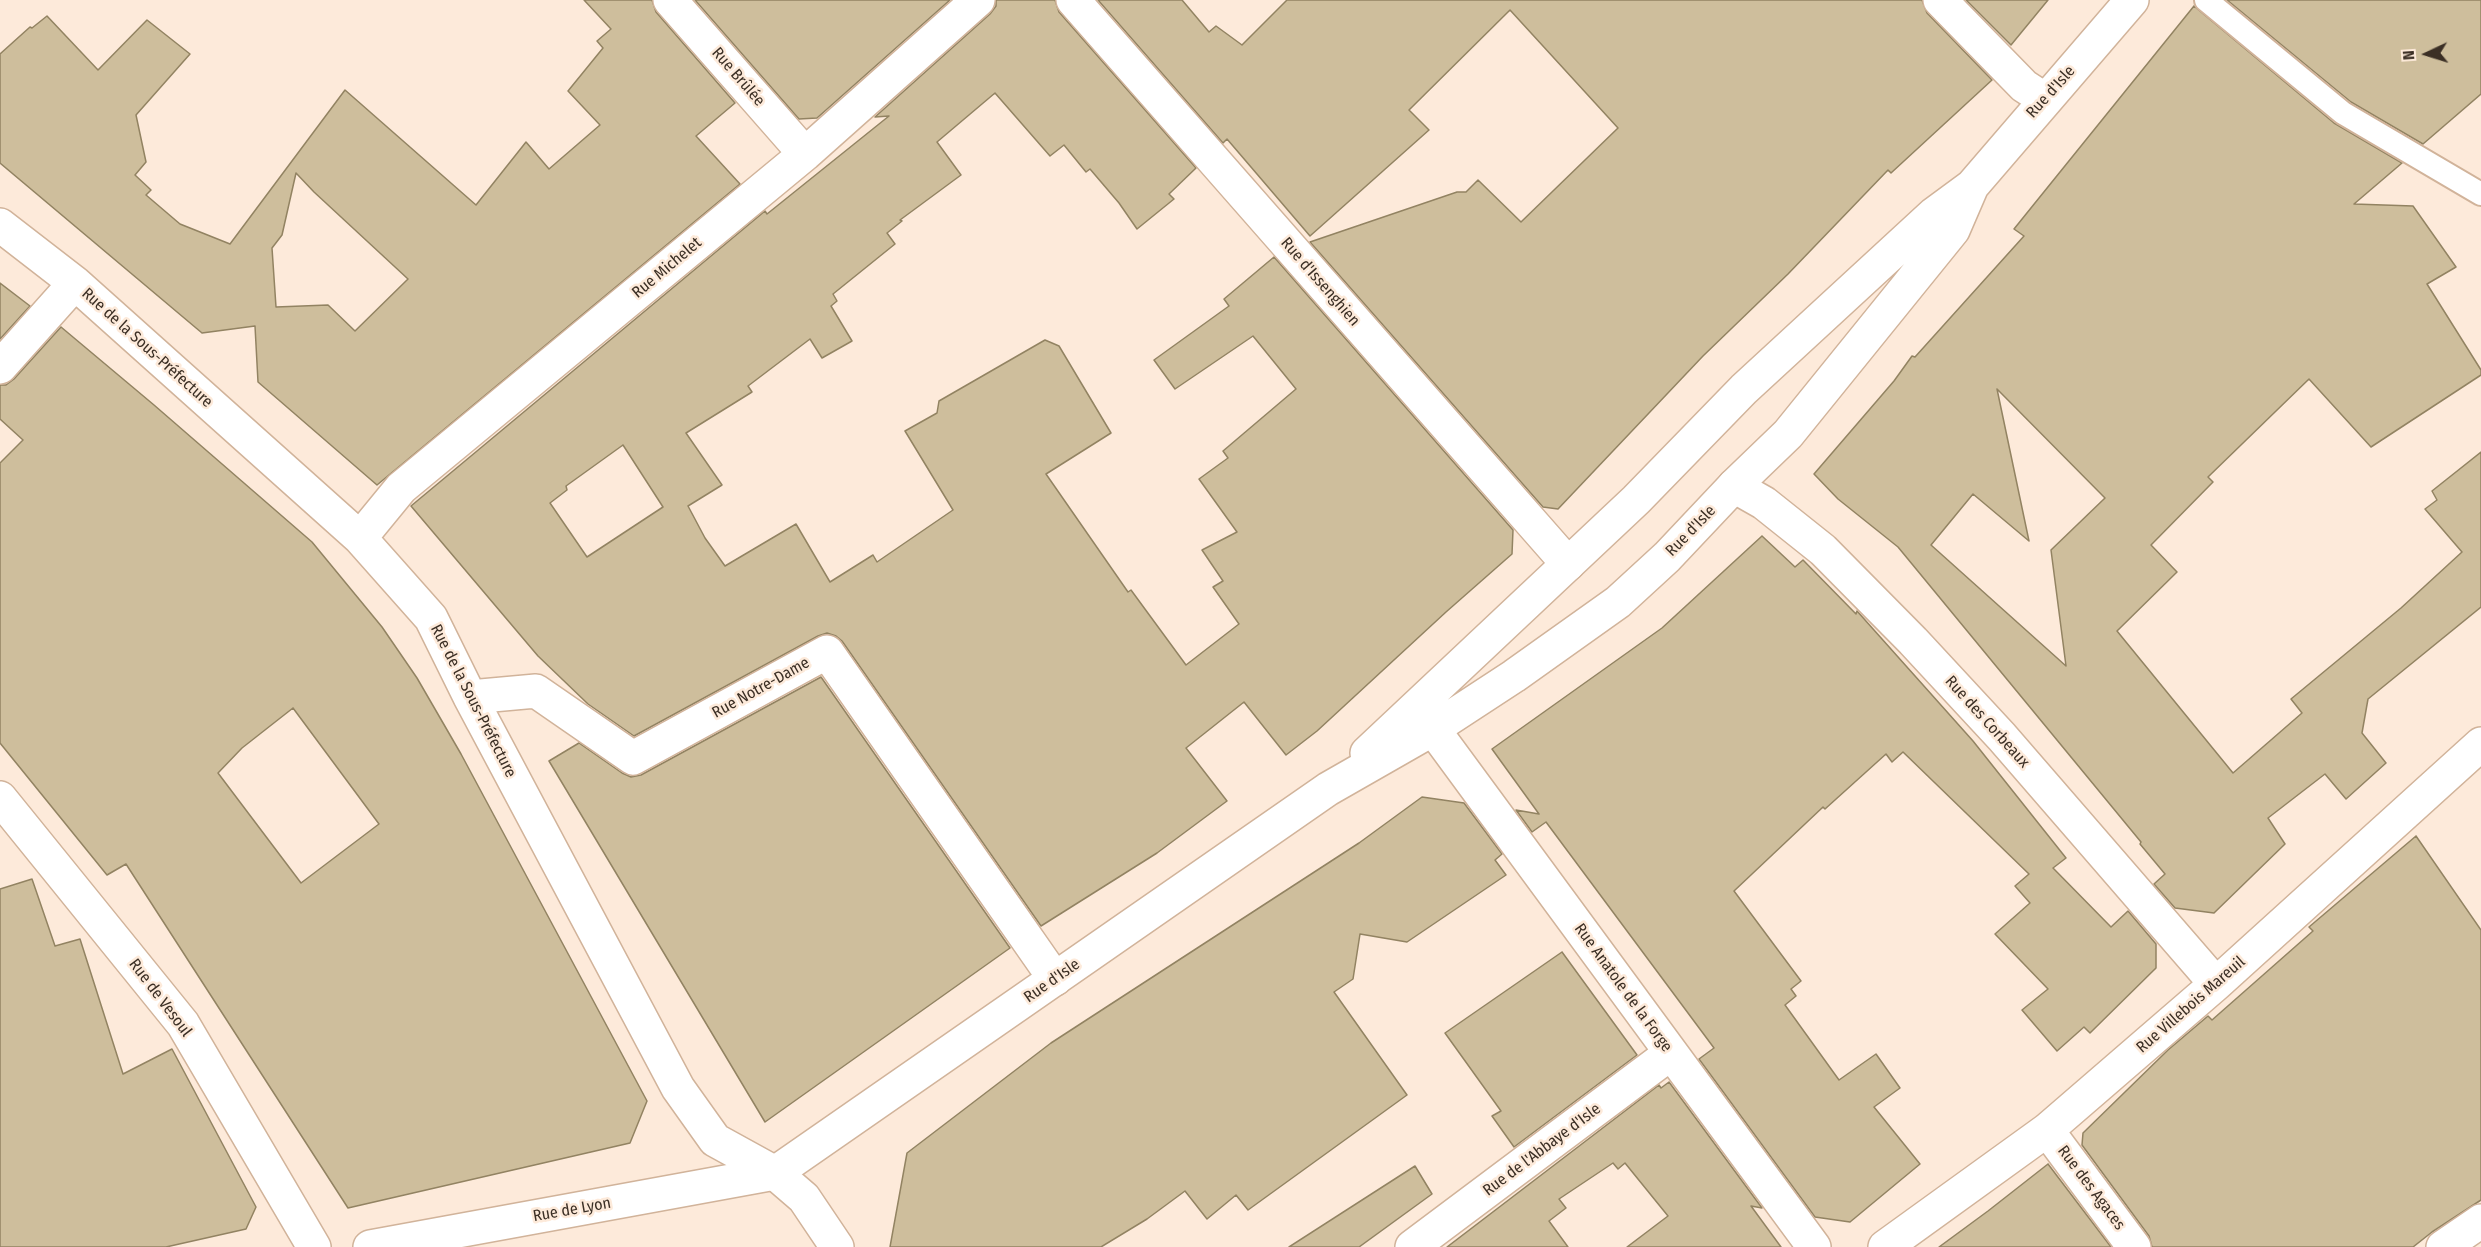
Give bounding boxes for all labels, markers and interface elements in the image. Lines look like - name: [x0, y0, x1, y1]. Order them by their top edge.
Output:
- north arrow: [2397, 24, 2457, 84]
- street label: Rue Brûlée: [707, 44, 769, 110]
- text: N: [2399, 50, 2418, 61]
- street label: Rue d'Isle: [2023, 62, 2079, 122]
- street label: Rue Michelet: [628, 233, 706, 303]
- street label: Rue d'Issenghien: [1276, 234, 1364, 330]
- street label: Rue de la Sous-Préfecture: [78, 284, 216, 412]
- street label: Rue d'Isle: [1662, 501, 1720, 561]
- street label: Rue de la Sous-Préfecture: [426, 621, 520, 781]
- street label: Rue Notre-Dame: [709, 653, 813, 723]
- street label: Rue des Corbeaux: [1941, 672, 2033, 772]
- street label: Rue Anatole de la Forge: [1570, 920, 1676, 1056]
- street label: Rue Villebois Mareuil: [2133, 953, 2249, 1057]
- street label: Rue de Vesoul: [125, 955, 195, 1041]
- street label: Rue d'Isle: [1020, 955, 1084, 1007]
- street label: Rue de l'Abbaye d'Isle: [1479, 1100, 1605, 1200]
- street label: Rue des Agaces: [2053, 1142, 2129, 1234]
- street label: Rue de Lyon: [531, 1194, 613, 1226]

